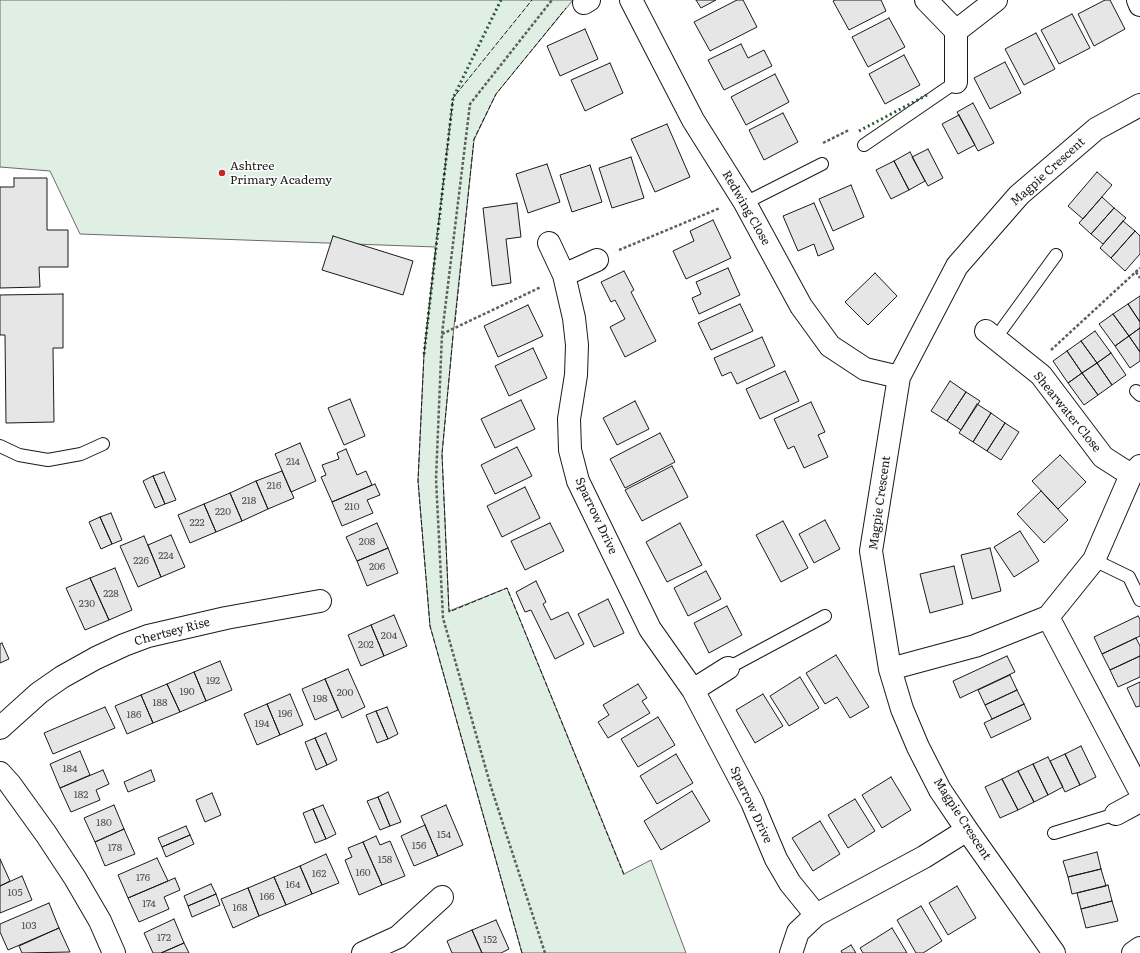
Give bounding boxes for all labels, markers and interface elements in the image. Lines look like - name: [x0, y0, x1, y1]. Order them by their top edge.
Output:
- street label: Magpie Crescent: [1008, 135, 1088, 209]
- place label: Ashtree Primary Academy: [230, 159, 332, 187]
- marker: Ashtree Primary Academy: [217, 168, 227, 178]
- street label: Redwing Close: [719, 168, 773, 248]
- street label: Shearwater Close: [1030, 369, 1104, 455]
- street label: Magpie Crescent: [866, 455, 894, 551]
- house number: 214: [286, 456, 300, 468]
- street label: Sparrow Drive: [572, 475, 620, 557]
- house number: 216: [267, 480, 281, 492]
- house number: 218: [242, 495, 256, 507]
- house number: 210: [345, 501, 359, 513]
- house number: 220: [215, 506, 231, 518]
- house number: 222: [189, 517, 205, 529]
- house number: 208: [359, 536, 375, 548]
- house number: 224: [158, 550, 174, 562]
- house number: 226: [133, 555, 149, 567]
- house number: 206: [369, 561, 385, 573]
- house number: 228: [103, 588, 119, 600]
- house number: 230: [79, 598, 95, 610]
- street label: Chertsey Rise: [133, 615, 211, 649]
- house number: 204: [381, 630, 397, 642]
- house number: 202: [358, 639, 374, 651]
- house number: 192: [206, 675, 220, 687]
- house number: 190: [179, 686, 195, 698]
- house number: 200: [337, 687, 353, 699]
- house number: 198: [313, 693, 327, 705]
- house number: 188: [152, 697, 168, 709]
- house number: 196: [278, 708, 292, 720]
- house number: 186: [127, 709, 141, 721]
- house number: 194: [255, 718, 269, 730]
- house number: 184: [62, 763, 78, 775]
- street label: Sparrow Drive: [727, 764, 775, 846]
- street label: Magpie Crescent: [930, 775, 994, 863]
- house number: 182: [74, 789, 88, 801]
- house number: 180: [96, 817, 112, 829]
- house number: 154: [437, 829, 451, 841]
- house number: 156: [412, 840, 426, 852]
- house number: 178: [108, 842, 122, 854]
- house number: 158: [378, 854, 392, 866]
- house number: 160: [355, 867, 371, 879]
- house number: 162: [312, 868, 326, 880]
- house number: 176: [136, 872, 150, 884]
- house number: 164: [286, 879, 300, 891]
- house number: 105: [8, 887, 22, 899]
- house number: 166: [260, 891, 274, 903]
- house number: 174: [142, 898, 156, 910]
- house number: 168: [233, 902, 247, 914]
- house number: 103: [21, 920, 37, 932]
- house number: 172: [157, 932, 171, 944]
- house number: 152: [483, 934, 497, 946]

